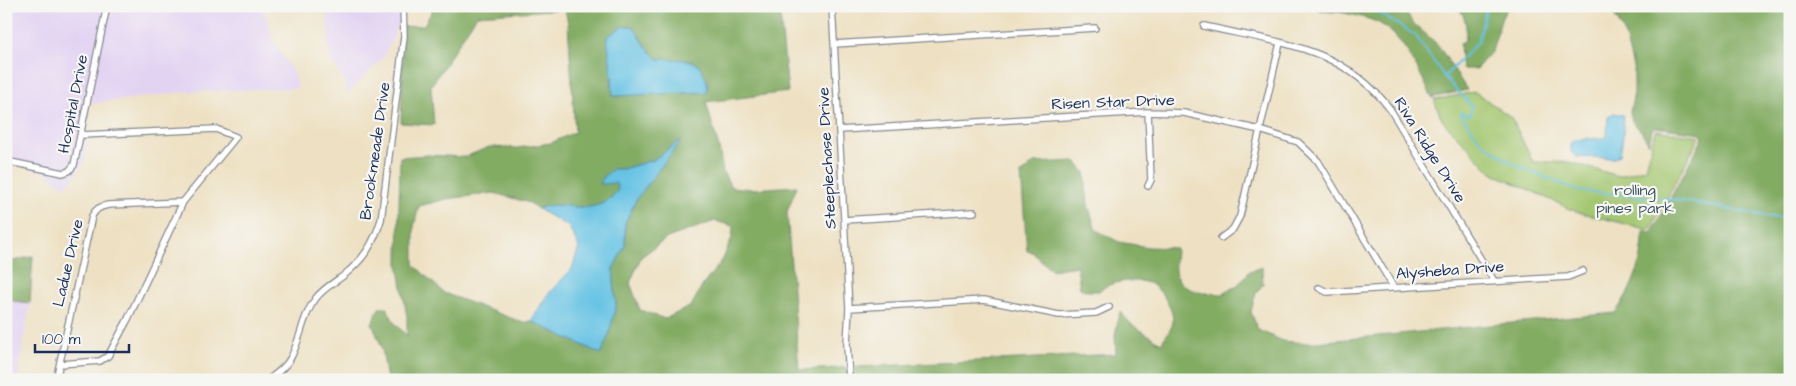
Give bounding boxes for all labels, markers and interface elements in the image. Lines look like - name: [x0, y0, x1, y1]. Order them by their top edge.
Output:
- street label: Hospital Drive: [53, 52, 93, 155]
- street label: Brookmeade Drive: [354, 80, 396, 221]
- street label: Steeplechase Drive: [812, 86, 842, 229]
- street label: Risen Star Drive: [1051, 89, 1176, 115]
- street label: Riva Ridge Drive: [1388, 93, 1471, 208]
- park label: rolling pines park: [1596, 179, 1674, 219]
- street label: Ladue Drive: [47, 217, 89, 309]
- street label: Alysheba Drive: [1395, 255, 1505, 286]
- scale bar: [35, 321, 129, 353]
- text: 100 m: [42, 329, 81, 350]

